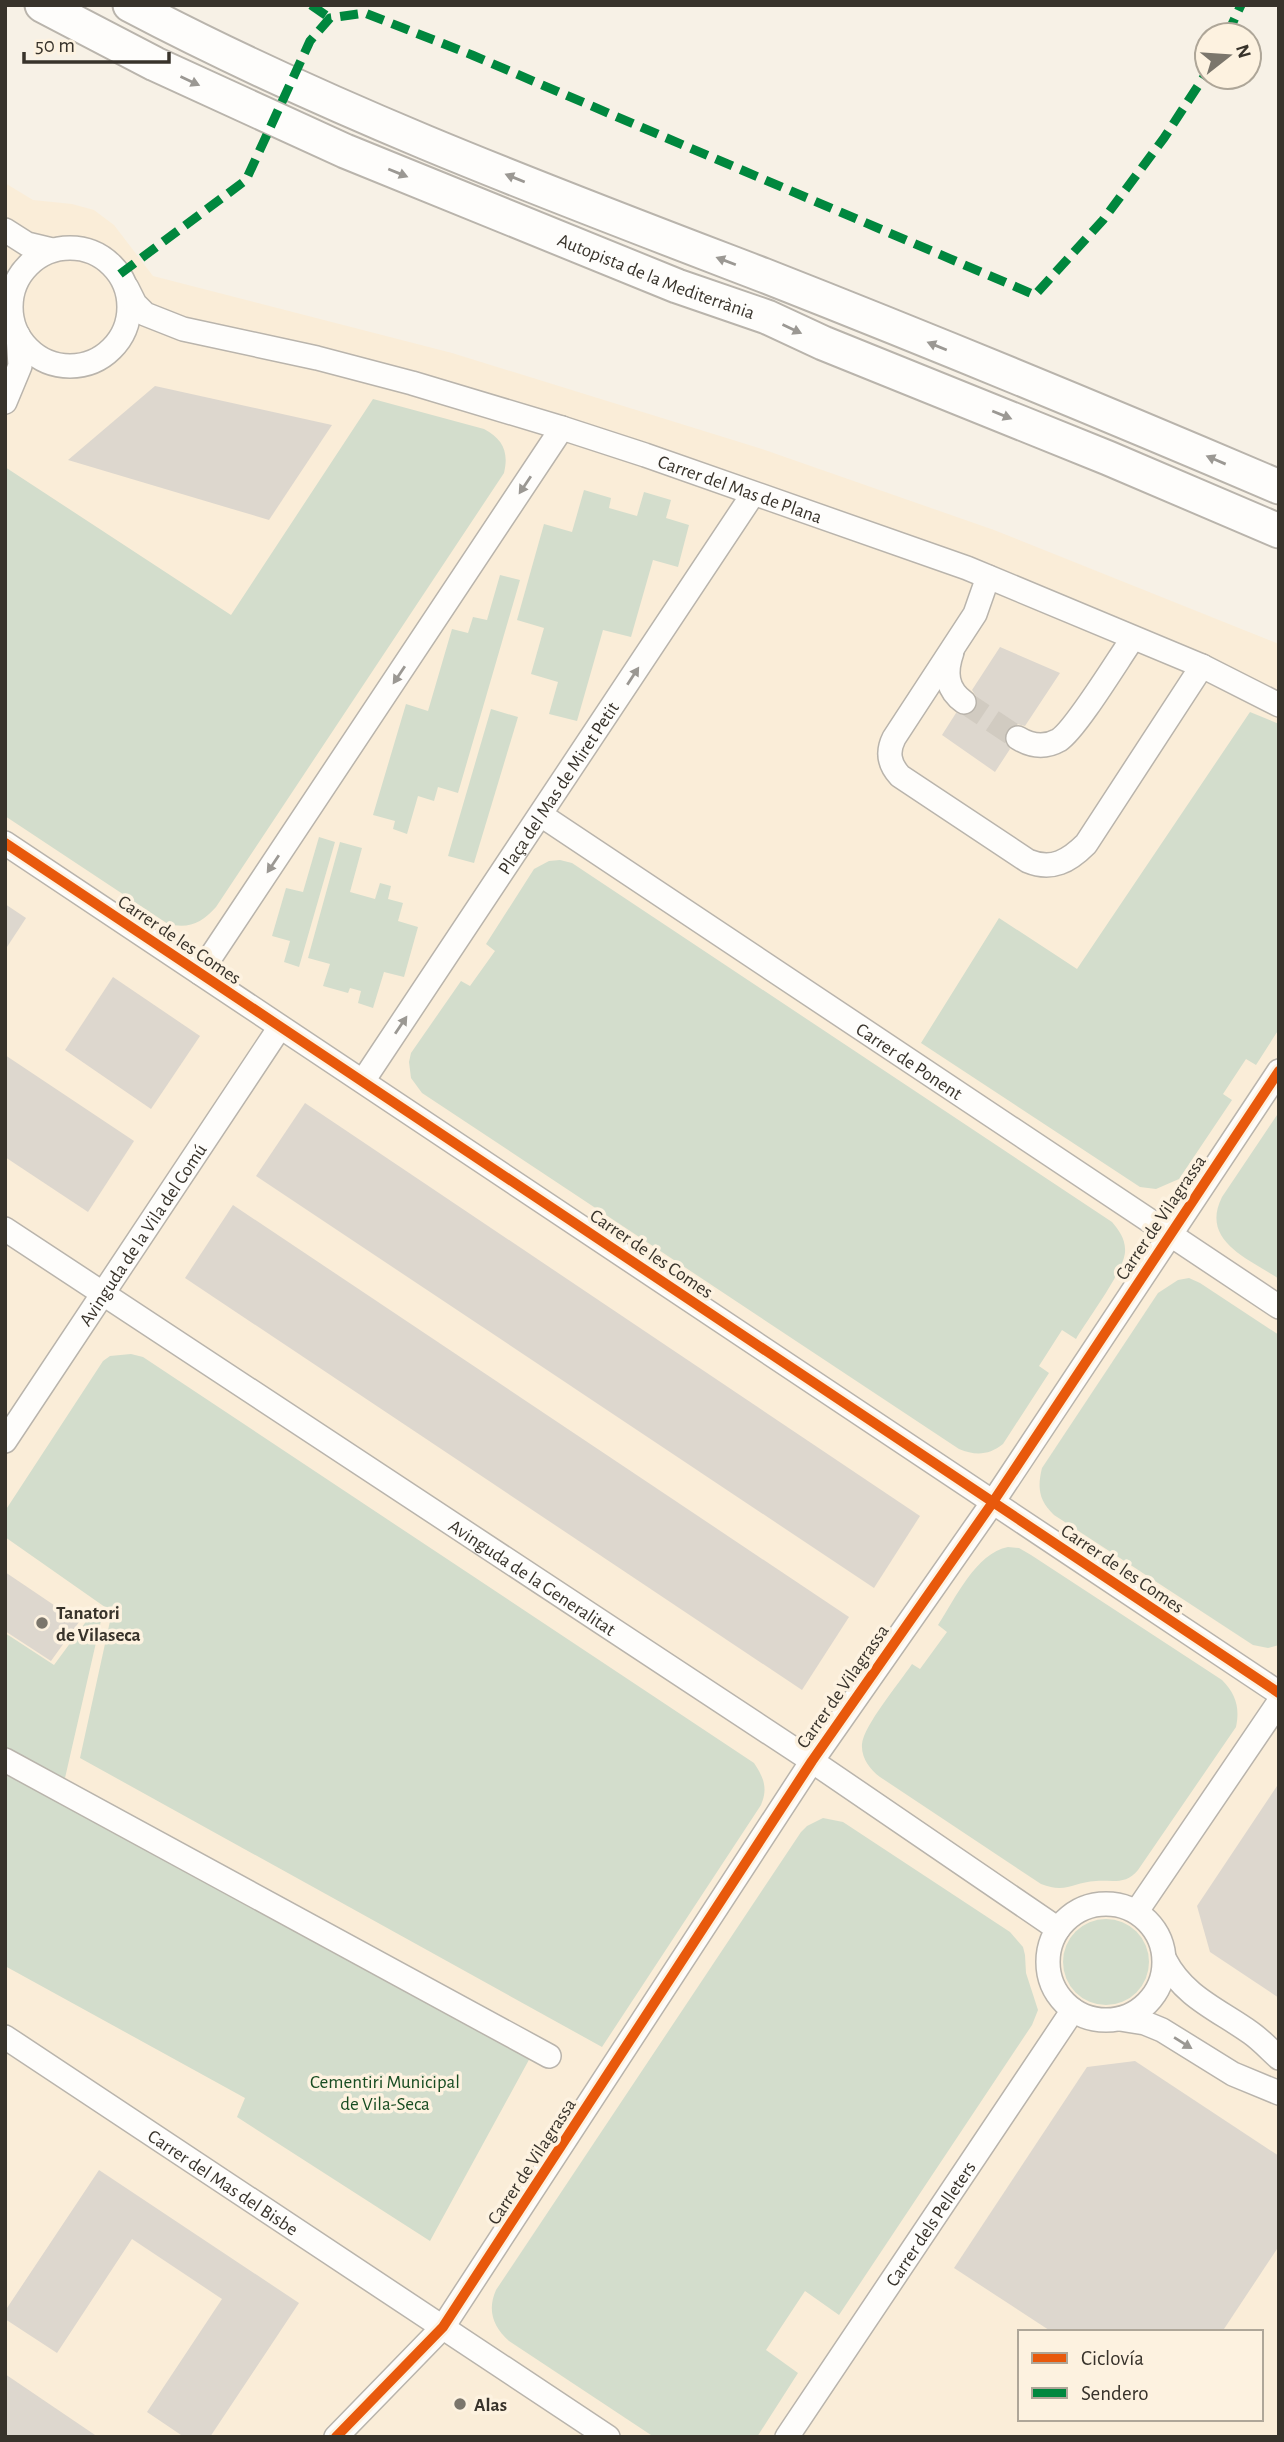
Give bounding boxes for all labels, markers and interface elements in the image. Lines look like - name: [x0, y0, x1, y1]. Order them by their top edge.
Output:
- scale bar: [24, 21, 170, 65]
- north arrow: [1193, 21, 1263, 91]
- text: 50 m: [35, 35, 75, 56]
- text: N: [1232, 42, 1254, 61]
- one-way arrow: [180, 75, 200, 87]
- one-way arrow: [388, 168, 409, 179]
- one-way arrow: [504, 173, 525, 184]
- street label: Autopista de la Mediterrània: [555, 231, 757, 323]
- one-way arrow: [716, 256, 737, 267]
- one-way arrow: [782, 323, 802, 334]
- one-way arrow: [927, 340, 948, 351]
- one-way arrow: [992, 410, 1013, 421]
- street label: Carrer del Mas de Plana: [655, 452, 824, 527]
- one-way arrow: [1206, 454, 1226, 466]
- one-way arrow: [518, 475, 531, 495]
- one-way arrow: [392, 665, 405, 684]
- one-way arrow: [626, 666, 639, 686]
- street label: Plaça del Mas de Miret Petit: [495, 699, 623, 878]
- one-way arrow: [266, 854, 279, 874]
- street label: Carrer de les Comes: [114, 892, 244, 988]
- one-way arrow: [394, 1015, 407, 1034]
- street label: Carrer de Ponent: [852, 1020, 965, 1104]
- street label: Avinguda de la Vila del Comú: [76, 1141, 211, 1330]
- street label: Carrer de Vilagrassa: [1113, 1152, 1210, 1284]
- street label: Carrer de les Comes: [586, 1206, 716, 1302]
- street label: Avinguda de la Generalitat: [445, 1516, 619, 1640]
- street label: Carrer de les Comes: [1057, 1521, 1187, 1617]
- place label: Tanatori de Vilaseca: [56, 1604, 141, 1645]
- marker: Tanatori de Vilaseca: [34, 1615, 50, 1631]
- street label: Carrer de Vilagrassa: [794, 1621, 893, 1752]
- one-way arrow: [1173, 2037, 1192, 2050]
- park label: Cementiri Municipal de Vila-Seca: [310, 2073, 460, 2114]
- street label: Carrer de Vilagrassa: [485, 2095, 580, 2228]
- street label: Carrer del Mas del Bisbe: [144, 2127, 301, 2240]
- street label: Carrer dels Pelleters: [883, 2158, 980, 2290]
- legend: [1018, 2330, 1263, 2421]
- text: Ciclovía: [1081, 2348, 1144, 2369]
- text: Sendero: [1081, 2383, 1149, 2404]
- marker: Alas: [452, 2396, 468, 2412]
- place label: Alas: [474, 2396, 507, 2415]

